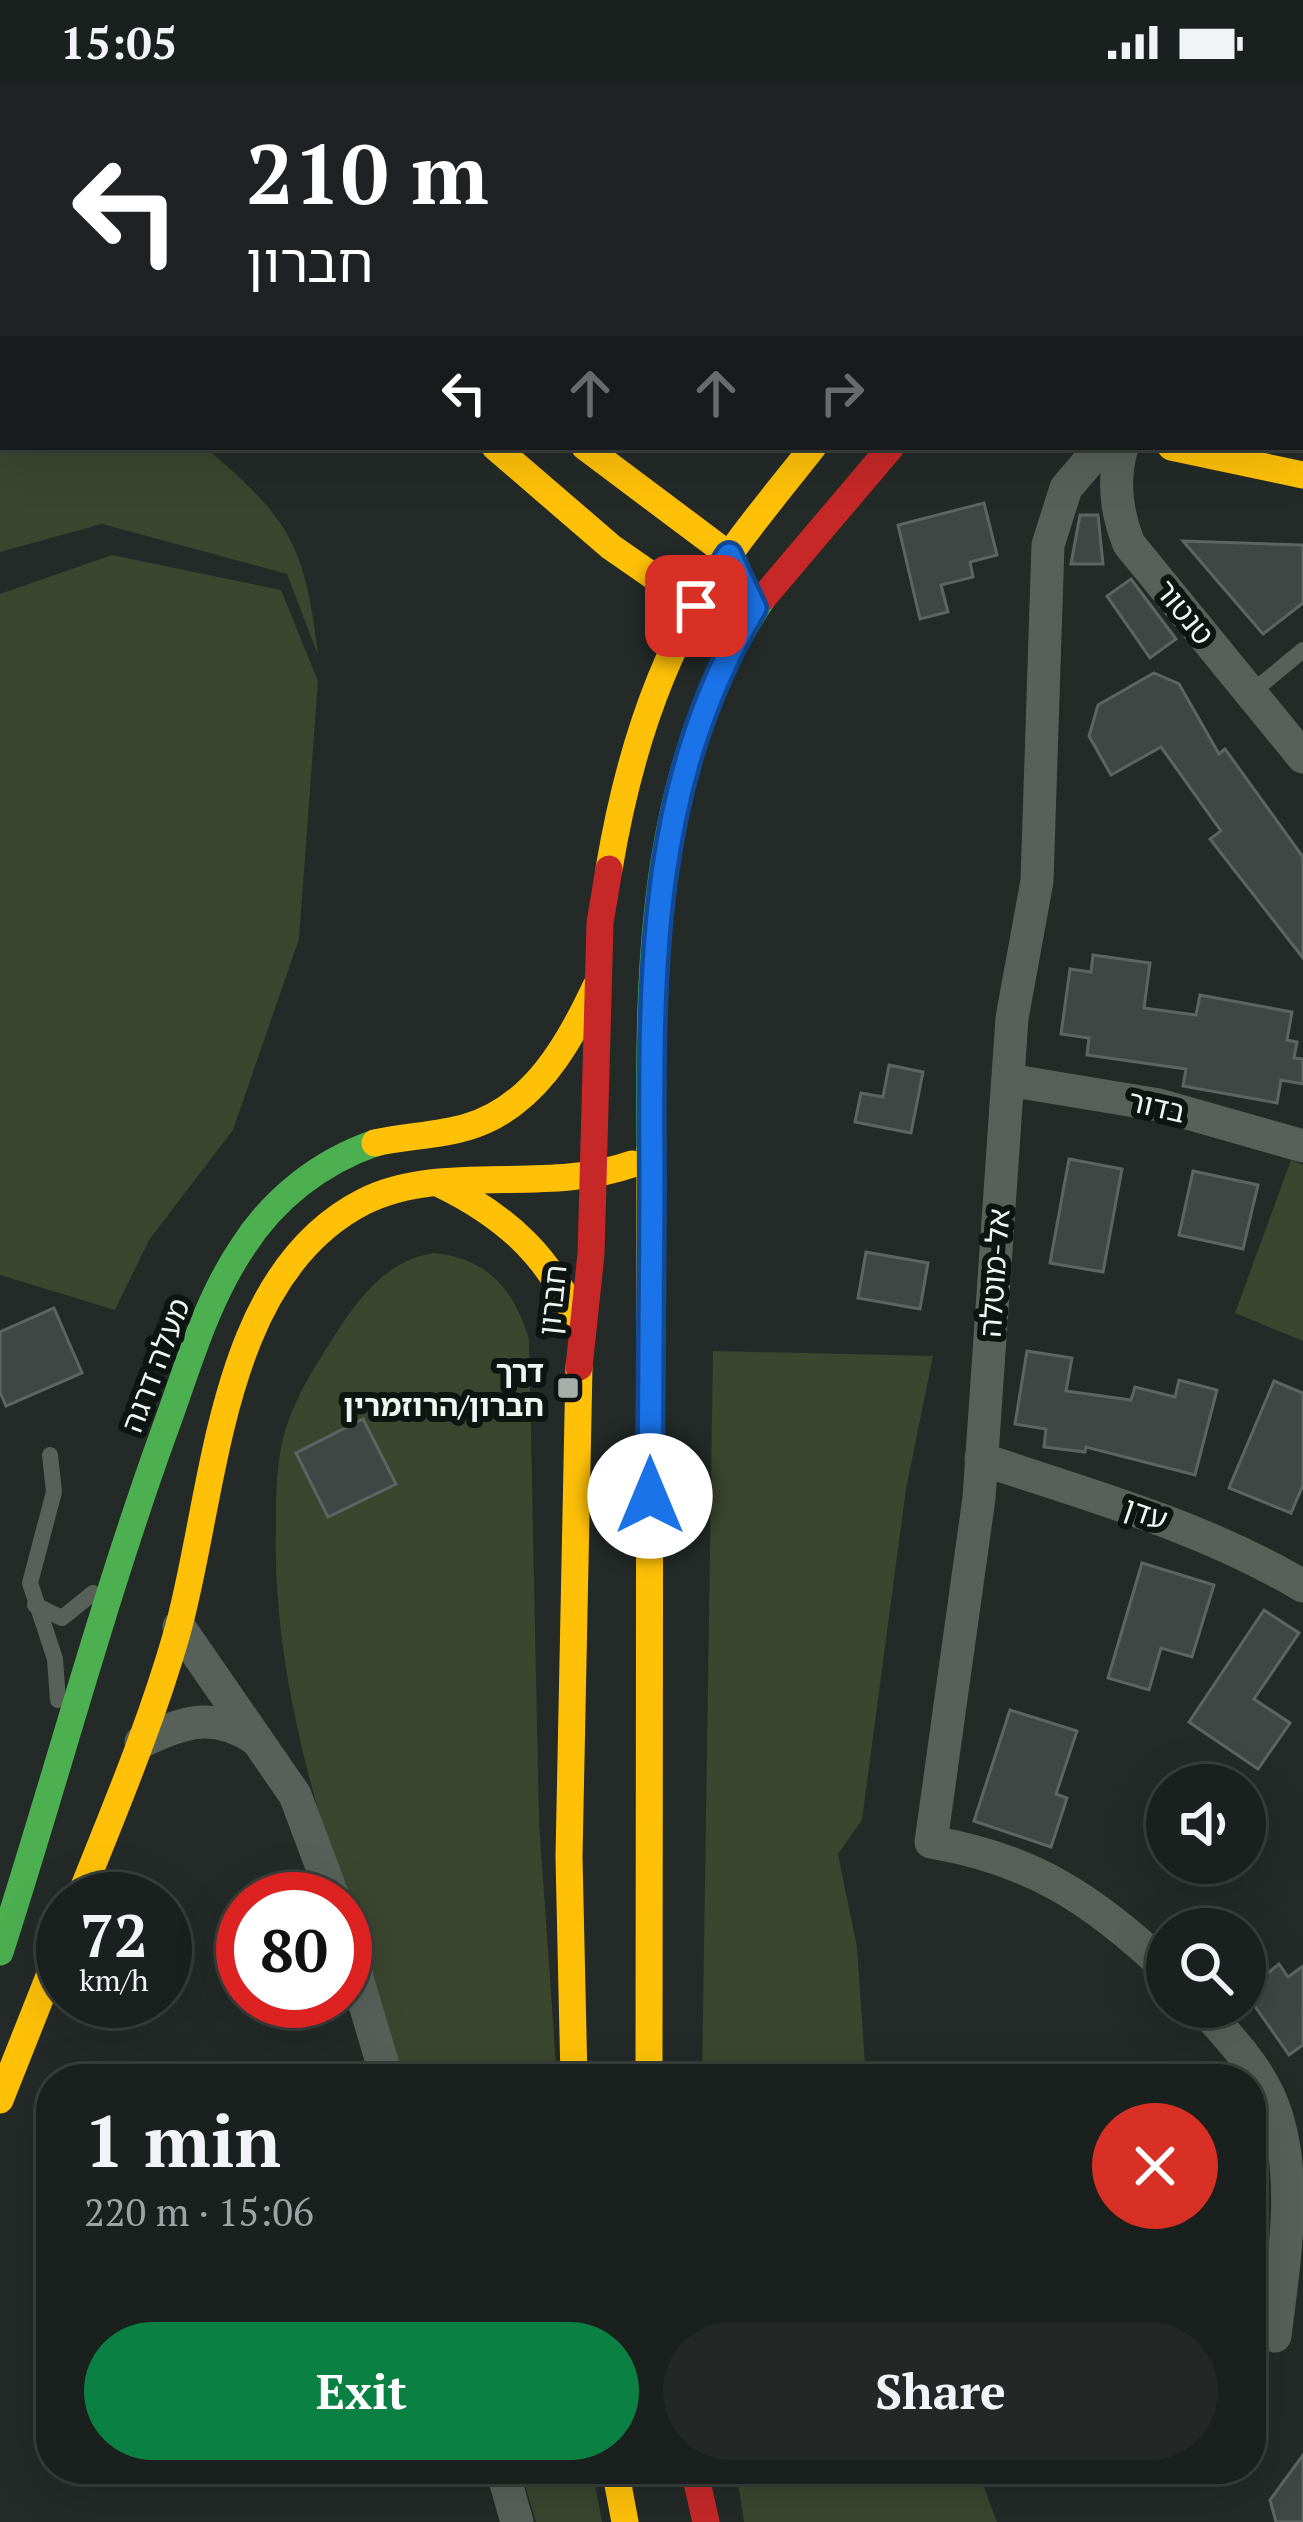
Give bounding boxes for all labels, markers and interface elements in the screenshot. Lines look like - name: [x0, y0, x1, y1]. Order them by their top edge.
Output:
- text: 15:05: [60, 12, 177, 72]
- text: 210 m: [246, 117, 489, 228]
- icon: left: [48, 132, 204, 288]
- text: חברון: [246, 226, 374, 297]
- icon: left: [431, 360, 497, 426]
- icon: ahead: [557, 360, 623, 426]
- icon: ahead: [683, 360, 749, 426]
- icon: right: [809, 360, 875, 426]
- pin: [645, 555, 747, 657]
- street label: טנטור: [1146, 571, 1224, 653]
- icon: arrive: [663, 573, 729, 639]
- street label: בדור: [1125, 1080, 1189, 1132]
- street label: אל-מוטלה: [970, 1207, 1018, 1339]
- street label: חברון: [528, 1263, 576, 1337]
- street label: מעלה דרגה: [111, 1292, 199, 1438]
- place label: דרך חברון/הרוזמרין: [343, 1351, 544, 1425]
- marker: דרך חברון/הרוזמרין: [555, 1375, 581, 1401]
- position arrow: [587, 1433, 713, 1559]
- street label: עדן: [1119, 1487, 1173, 1539]
- map controls: [1146, 1764, 1266, 2028]
- button: sound: [1146, 1764, 1266, 1884]
- speed limit sign: 80: [216, 1872, 372, 2028]
- text: 72: [80, 1895, 148, 1974]
- button: search: [1146, 1908, 1266, 2028]
- text: km/h: [79, 1960, 149, 2000]
- text: 1 min: [84, 2092, 281, 2188]
- button: close: [1092, 2103, 1218, 2229]
- text: 220 m · 15:06: [84, 2185, 314, 2237]
- button: Exit: [84, 2322, 639, 2460]
- button: Share: [663, 2322, 1218, 2460]

